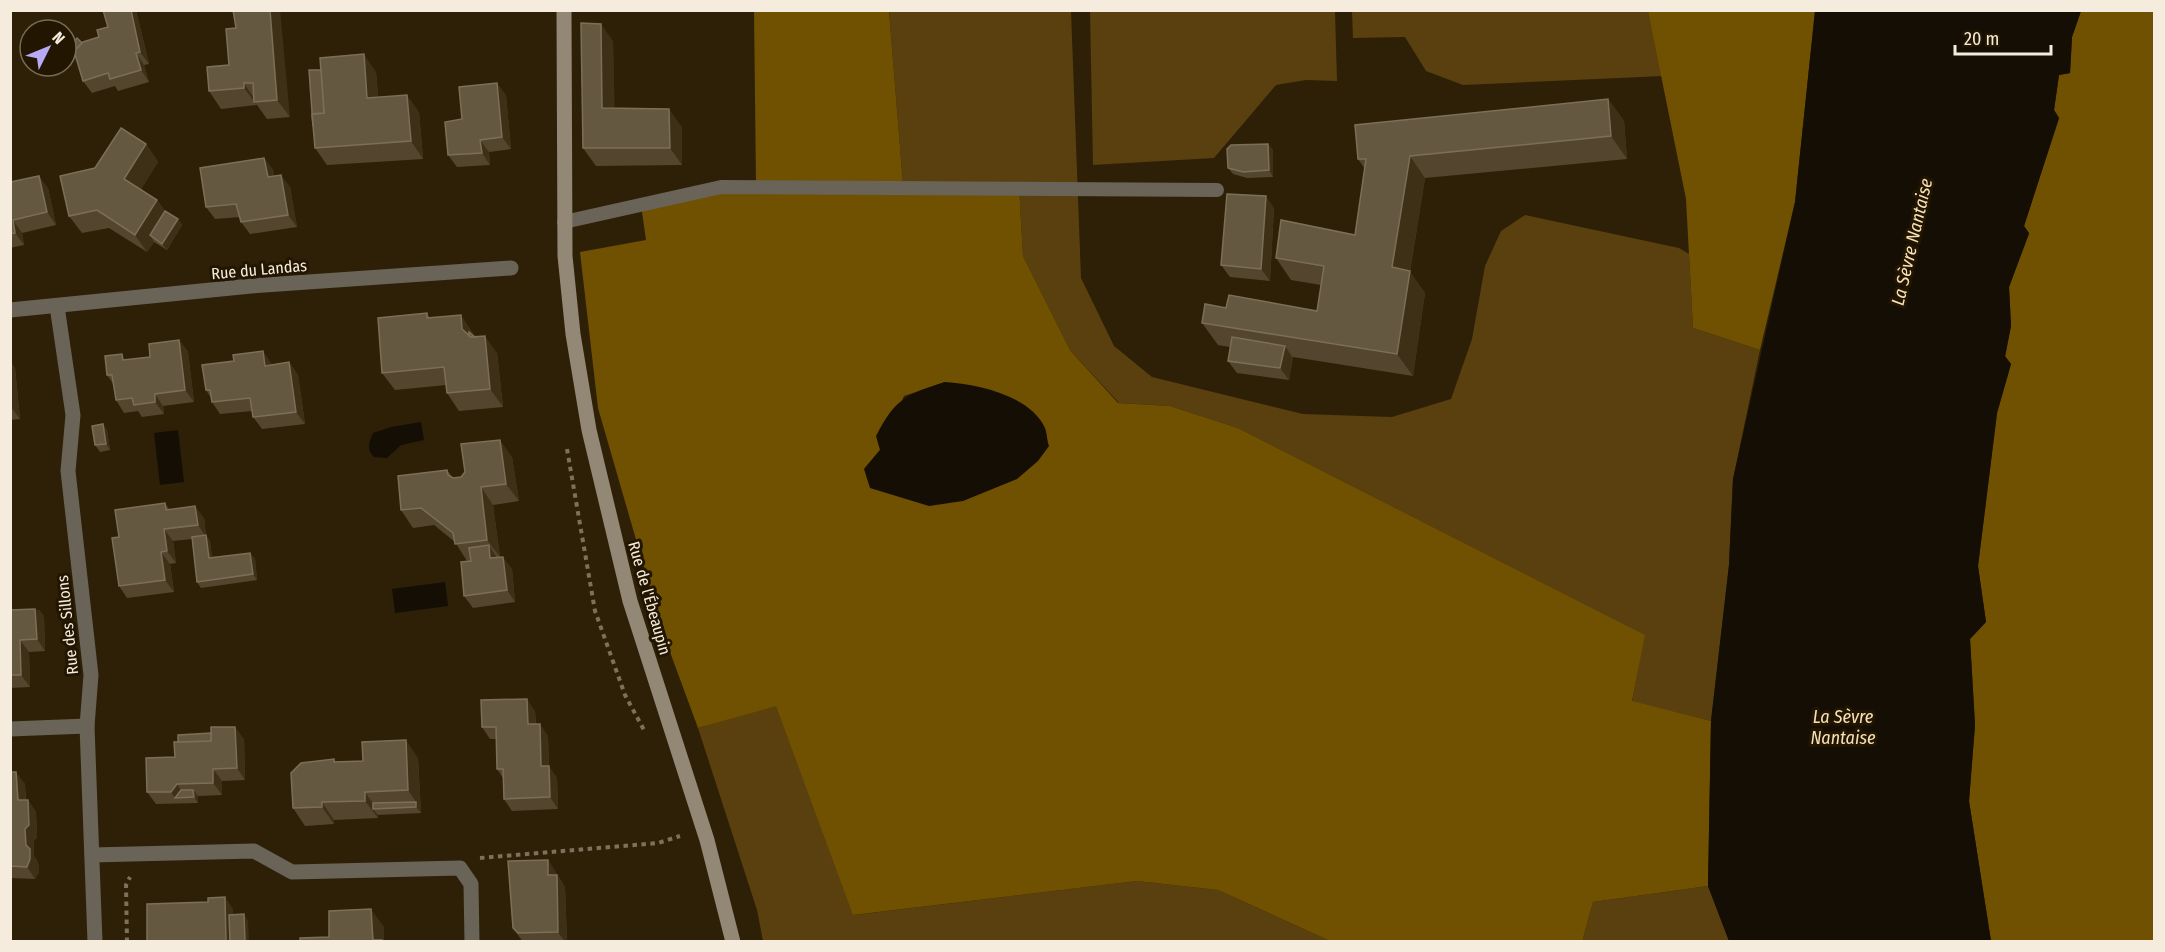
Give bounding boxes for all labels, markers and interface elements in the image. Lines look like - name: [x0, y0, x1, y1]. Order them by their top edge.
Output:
- north arrow: [18, 18, 78, 78]
- scale bar: [1955, 18, 2051, 56]
- text: N: [48, 28, 69, 48]
- text: 20 m: [1964, 28, 1999, 50]
- water label: La Sèvre Nantaise: [1887, 176, 1937, 308]
- street label: Rue du Landas: [210, 256, 308, 283]
- street label: Rue de l'Ébeaupin: [624, 539, 675, 657]
- street label: Rue des Sillons: [53, 574, 82, 676]
- water label: La Sèvre Nantaise: [1810, 706, 1876, 749]

